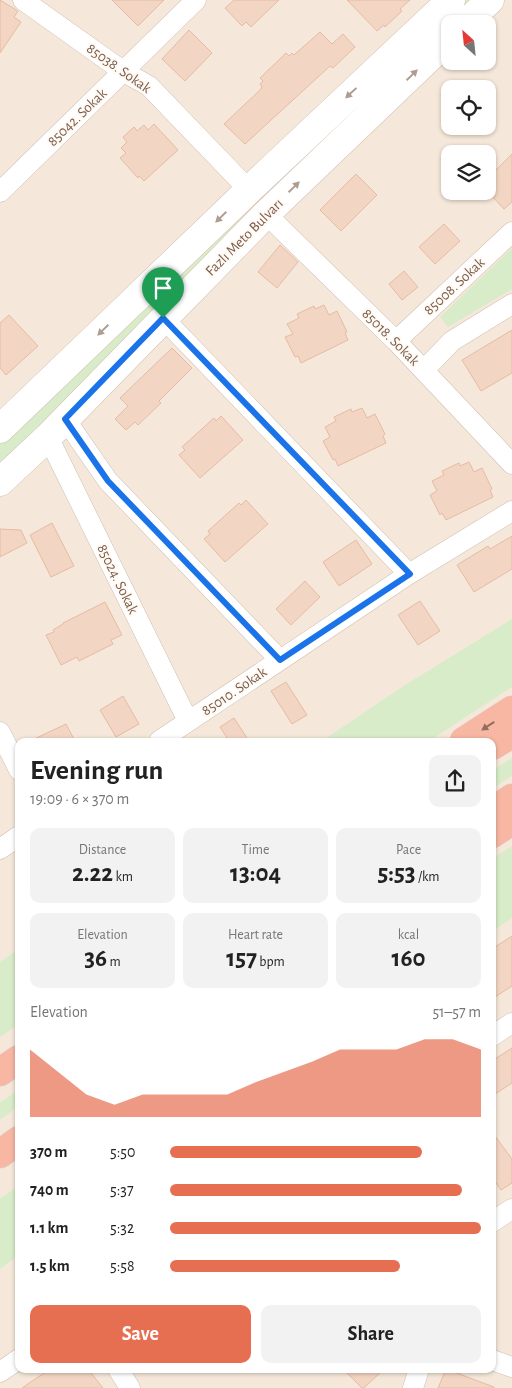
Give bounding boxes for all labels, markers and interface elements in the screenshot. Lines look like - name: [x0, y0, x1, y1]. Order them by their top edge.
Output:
- north arrow: [441, 15, 496, 70]
- map controls: [441, 15, 496, 200]
- street label: 85038. Sokak: [84, 41, 154, 96]
- one-way arrow: [405, 69, 417, 81]
- button: locate: [441, 80, 496, 135]
- street label: 85042. Sokak: [45, 86, 110, 149]
- one-way arrow: [346, 87, 358, 99]
- button: layers: [441, 145, 496, 200]
- one-way arrow: [288, 181, 300, 193]
- street label: Fazlı Meto Bulvarı: [203, 196, 286, 279]
- one-way arrow: [215, 211, 227, 223]
- street label: 85008. Sokak: [421, 255, 488, 318]
- pin: [142, 267, 184, 318]
- icon: arrive: [149, 274, 177, 302]
- street label: 85018. Sokak: [359, 306, 422, 369]
- one-way arrow: [98, 323, 110, 335]
- street label: 85024. Sokak: [94, 542, 141, 617]
- street label: 85010. Sokak: [199, 664, 270, 719]
- one-way arrow: [481, 721, 495, 730]
- button: share: [429, 755, 481, 807]
- text: Evening run: [30, 757, 163, 785]
- text: 19:09 · 6 × 370 m: [30, 791, 129, 807]
- text: Distance: [79, 843, 126, 857]
- text: Time: [242, 843, 269, 857]
- text: Pace: [396, 843, 421, 857]
- text: 2.22: [72, 861, 113, 886]
- text: 13:04: [230, 861, 281, 886]
- text: 5:53: [377, 861, 416, 886]
- text: km: [113, 870, 133, 884]
- text: /km: [416, 870, 440, 884]
- text: Elevation: [77, 928, 128, 942]
- text: Heart rate: [228, 928, 283, 942]
- text: kcal: [398, 928, 419, 942]
- text: 36: [84, 946, 107, 971]
- text: 157: [226, 946, 257, 971]
- text: 160: [391, 946, 426, 971]
- text: m: [107, 955, 121, 969]
- text: bpm: [257, 955, 285, 969]
- text: Elevation: [30, 1004, 88, 1020]
- text: 51–57 m: [432, 1004, 481, 1020]
- text: 370 m: [30, 1144, 67, 1160]
- text: 5:50: [110, 1144, 136, 1160]
- text: 740 m: [30, 1182, 69, 1198]
- text: 5:37: [110, 1182, 134, 1198]
- text: 1.1 km: [30, 1220, 68, 1236]
- text: 5:32: [110, 1220, 134, 1236]
- text: 1.5 km: [30, 1258, 70, 1274]
- text: 5:58: [110, 1258, 135, 1274]
- button: Save: [30, 1305, 251, 1363]
- button: Share: [261, 1305, 481, 1363]

